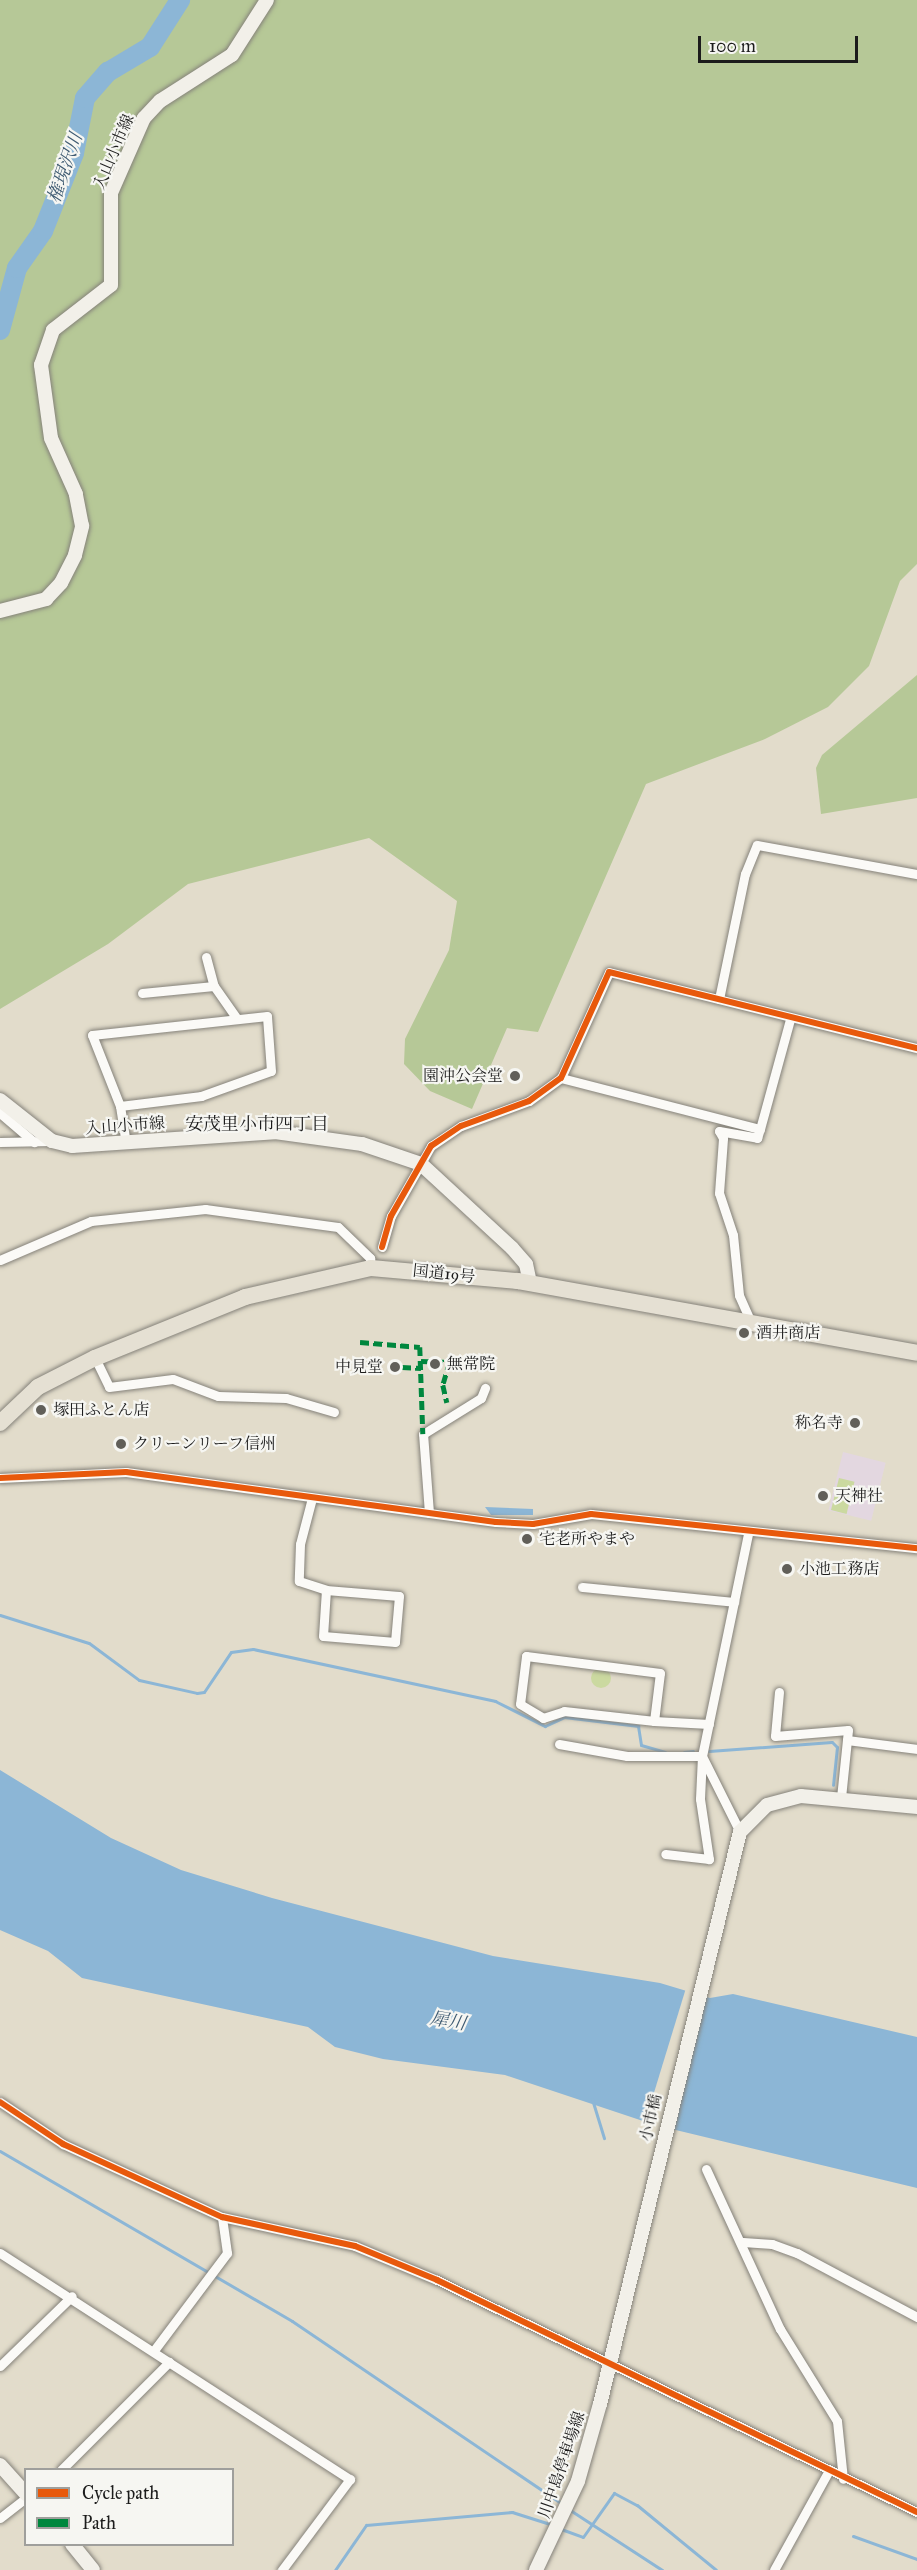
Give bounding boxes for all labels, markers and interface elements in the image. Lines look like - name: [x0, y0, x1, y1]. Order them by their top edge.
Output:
- scale bar: [701, 24, 862, 62]
- text: 100 m: [709, 35, 756, 57]
- street label: 入山小市線: [90, 111, 138, 193]
- water label: 権現沢川: [43, 130, 87, 206]
- place label: 園沖公会堂: [423, 1066, 503, 1086]
- marker: 園沖公会堂: [508, 1069, 522, 1083]
- district label: 安茂里小市四丁目: [185, 1113, 329, 1135]
- street label: 入山小市線: [84, 1114, 166, 1138]
- street label: 国道19号: [412, 1261, 476, 1287]
- place label: 酒井商店: [756, 1323, 820, 1343]
- marker: 酒井商店: [737, 1326, 751, 1340]
- place label: 無常院: [447, 1354, 495, 1374]
- place label: 中見堂: [335, 1357, 383, 1377]
- marker: 無常院: [428, 1357, 442, 1371]
- marker: 中見堂: [388, 1360, 402, 1374]
- place label: 塚田ふとん店: [53, 1400, 149, 1420]
- marker: 塚田ふとん店: [34, 1403, 48, 1417]
- place label: 称名寺: [795, 1413, 843, 1433]
- marker: 称名寺: [848, 1416, 862, 1430]
- place label: クリーンリーフ信州: [133, 1434, 277, 1454]
- marker: クリーンリーフ信州: [114, 1437, 128, 1451]
- place label: 天神社: [835, 1486, 883, 1506]
- marker: 天神社: [816, 1489, 830, 1503]
- place label: 宅老所やまや: [539, 1529, 635, 1549]
- marker: 宅老所やまや: [520, 1532, 534, 1546]
- place label: 小池工務店: [799, 1559, 879, 1579]
- marker: 小池工務店: [780, 1562, 794, 1576]
- water label: 犀川: [428, 2007, 468, 2035]
- street label: 小市橋: [636, 2092, 666, 2144]
- street label: 川中島停車場線: [535, 2409, 589, 2521]
- legend: [24, 2468, 234, 2546]
- text: Cycle path: [82, 2482, 159, 2504]
- text: Path: [82, 2512, 116, 2534]

